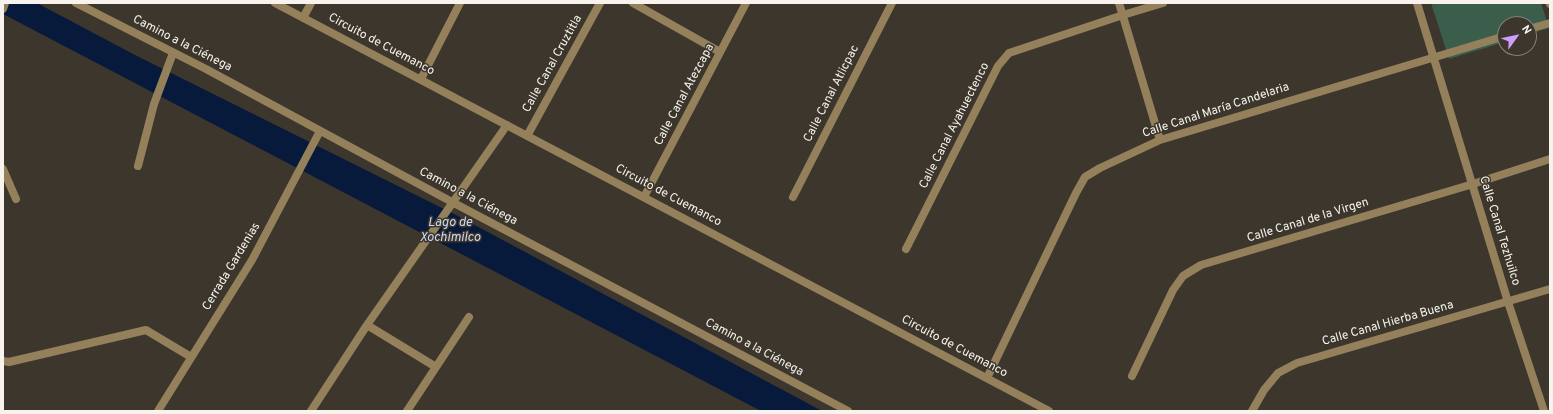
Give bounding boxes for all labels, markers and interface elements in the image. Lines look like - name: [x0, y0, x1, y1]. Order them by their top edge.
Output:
- street label: Circuito de Cuemanco: [325, 11, 437, 79]
- street label: Camino a la Ciénega: [130, 13, 234, 75]
- street label: Calle Canal Cruztitla: [520, 13, 586, 115]
- north arrow: [1497, 16, 1537, 56]
- text: N: [1518, 23, 1534, 37]
- street label: Calle Canal Atezcapa: [652, 42, 718, 148]
- street label: Calle Canal Atlicpac: [801, 43, 863, 145]
- street label: Calle Canal Ayahuectenco: [917, 61, 993, 191]
- street label: Calle Canal María Candelaria: [1141, 80, 1291, 142]
- street label: Circuito de Cuemanco: [612, 162, 724, 230]
- street label: Camino a la Ciénega: [416, 165, 520, 229]
- street label: Calle Canal Tezhuilco: [1475, 174, 1523, 288]
- street label: Calle Canal de la Virgen: [1245, 196, 1371, 246]
- water label: Lago de Xochimilco: [420, 215, 480, 246]
- street label: Cerrada Gardenias: [200, 220, 264, 314]
- street label: Calle Canal Hierba Buena: [1321, 298, 1455, 350]
- street label: Circuito de Cuemanco: [898, 313, 1010, 381]
- street label: Camino a la Ciénega: [702, 316, 806, 380]

